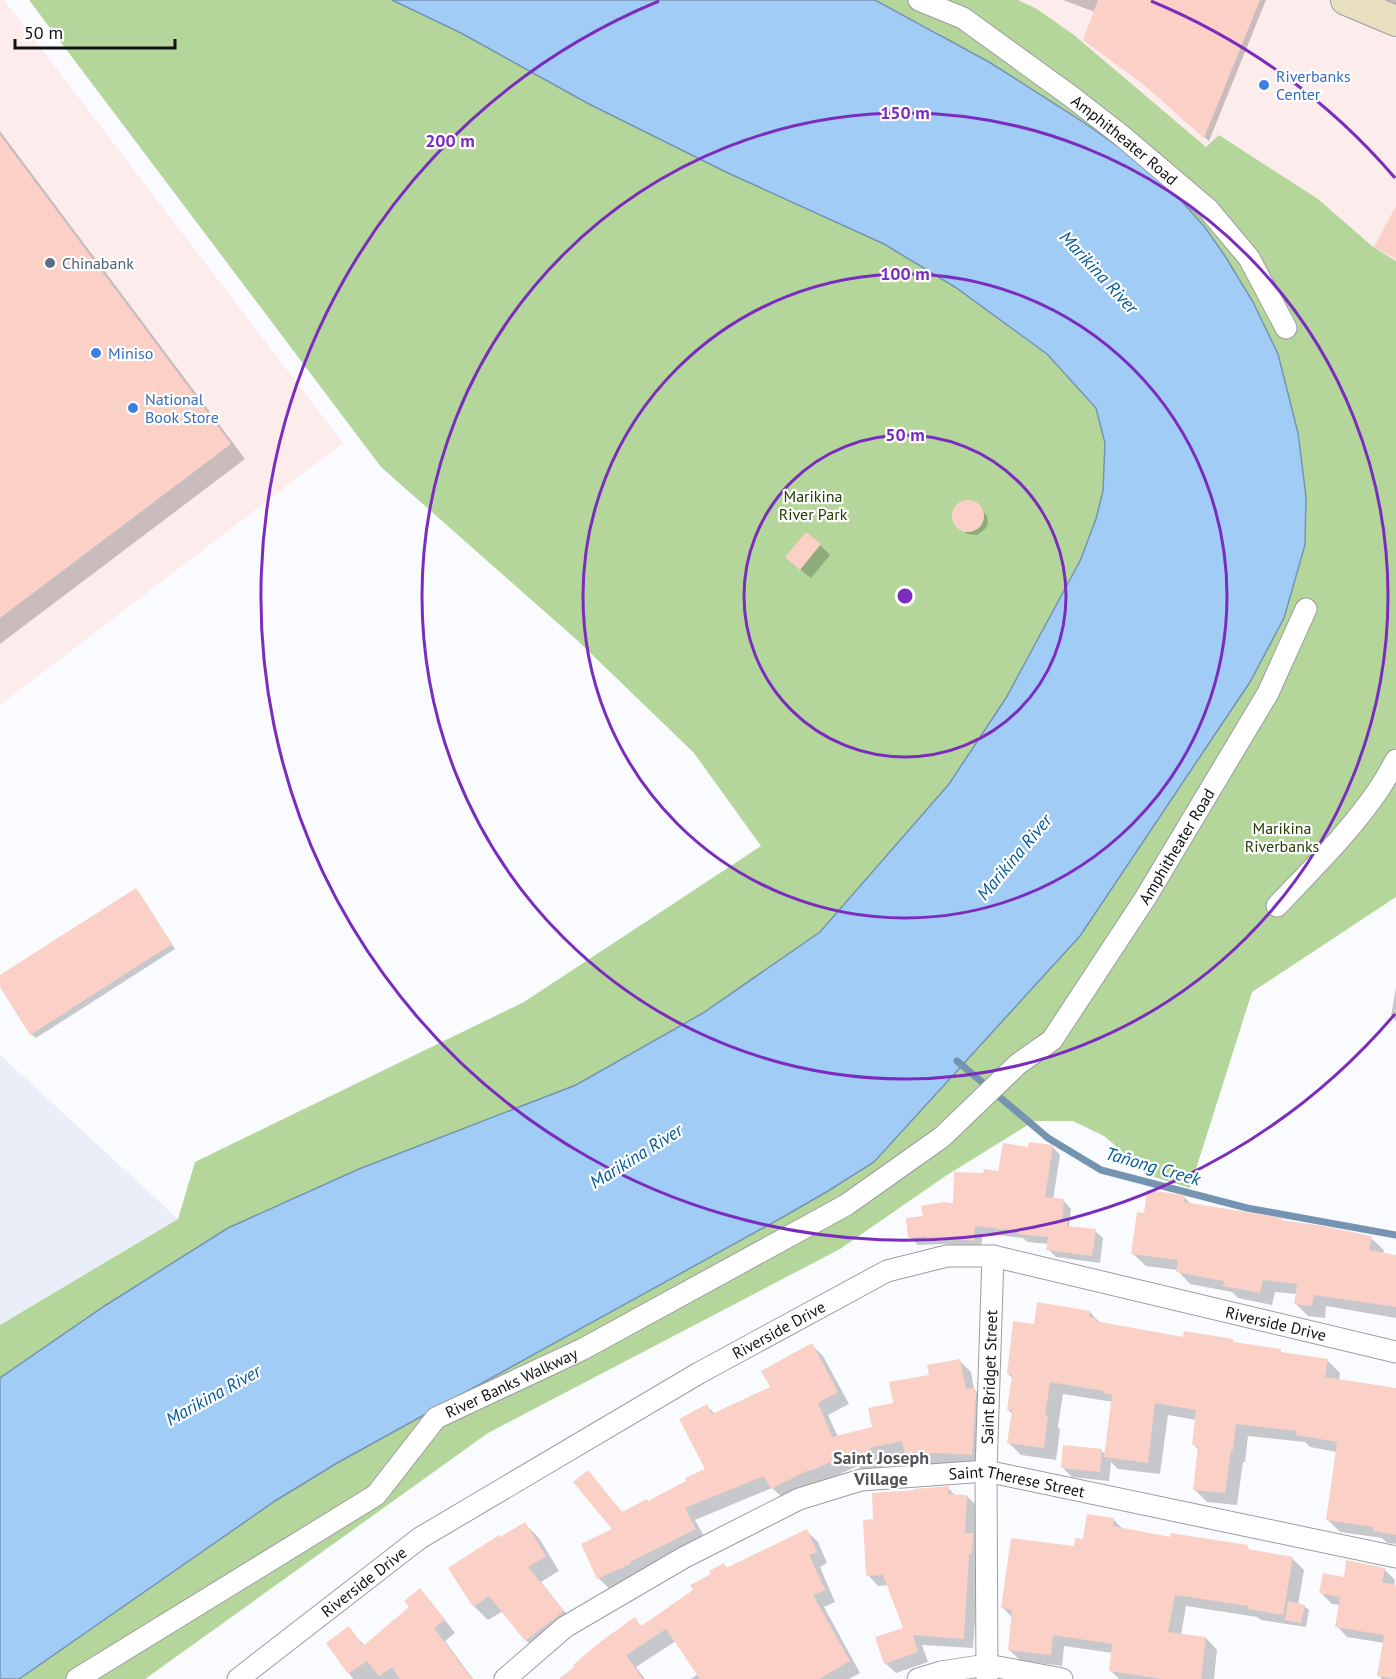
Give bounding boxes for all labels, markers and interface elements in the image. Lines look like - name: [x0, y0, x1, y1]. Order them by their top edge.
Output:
- scale bar: [15, 12, 176, 50]
- text: 50 m: [24, 21, 63, 44]
- place label: Riverbanks Center: [1276, 66, 1351, 104]
- marker: Riverbanks Center: [1257, 78, 1271, 92]
- street label: Amphitheater Road: [1068, 90, 1182, 189]
- text: 150 m: [880, 101, 930, 124]
- text: 200 m: [425, 129, 475, 152]
- water label: Marikina River: [1055, 226, 1144, 319]
- place label: Chinabank: [62, 253, 134, 273]
- marker: Chinabank: [43, 256, 57, 270]
- text: 100 m: [880, 262, 930, 285]
- place label: Miniso: [108, 343, 153, 363]
- marker: Miniso: [89, 346, 103, 360]
- place label: National Book Store: [145, 389, 219, 427]
- marker: National Book Store: [126, 401, 140, 415]
- text: 50 m: [885, 423, 925, 446]
- park label: Marikina River Park: [779, 486, 848, 524]
- centre of rings: [895, 586, 915, 606]
- street label: Amphitheater Road: [1134, 785, 1219, 908]
- water label: Marikina River: [971, 808, 1057, 905]
- park label: Marikina Riverbanks: [1245, 818, 1320, 856]
- water label: Marikina River: [585, 1118, 688, 1194]
- water label: Tañong Creek: [1103, 1141, 1204, 1191]
- street label: Riverside Drive: [729, 1296, 829, 1363]
- street label: Riverside Drive: [1224, 1302, 1328, 1345]
- street label: Saint Bridget Street: [977, 1309, 1001, 1444]
- street label: River Banks Walkway: [442, 1343, 581, 1422]
- water label: Marikina River: [161, 1359, 266, 1431]
- district label: Saint Joseph Village: [833, 1446, 929, 1490]
- street label: Saint Therese Street: [948, 1461, 1087, 1502]
- street label: Riverside Drive: [317, 1542, 411, 1621]

